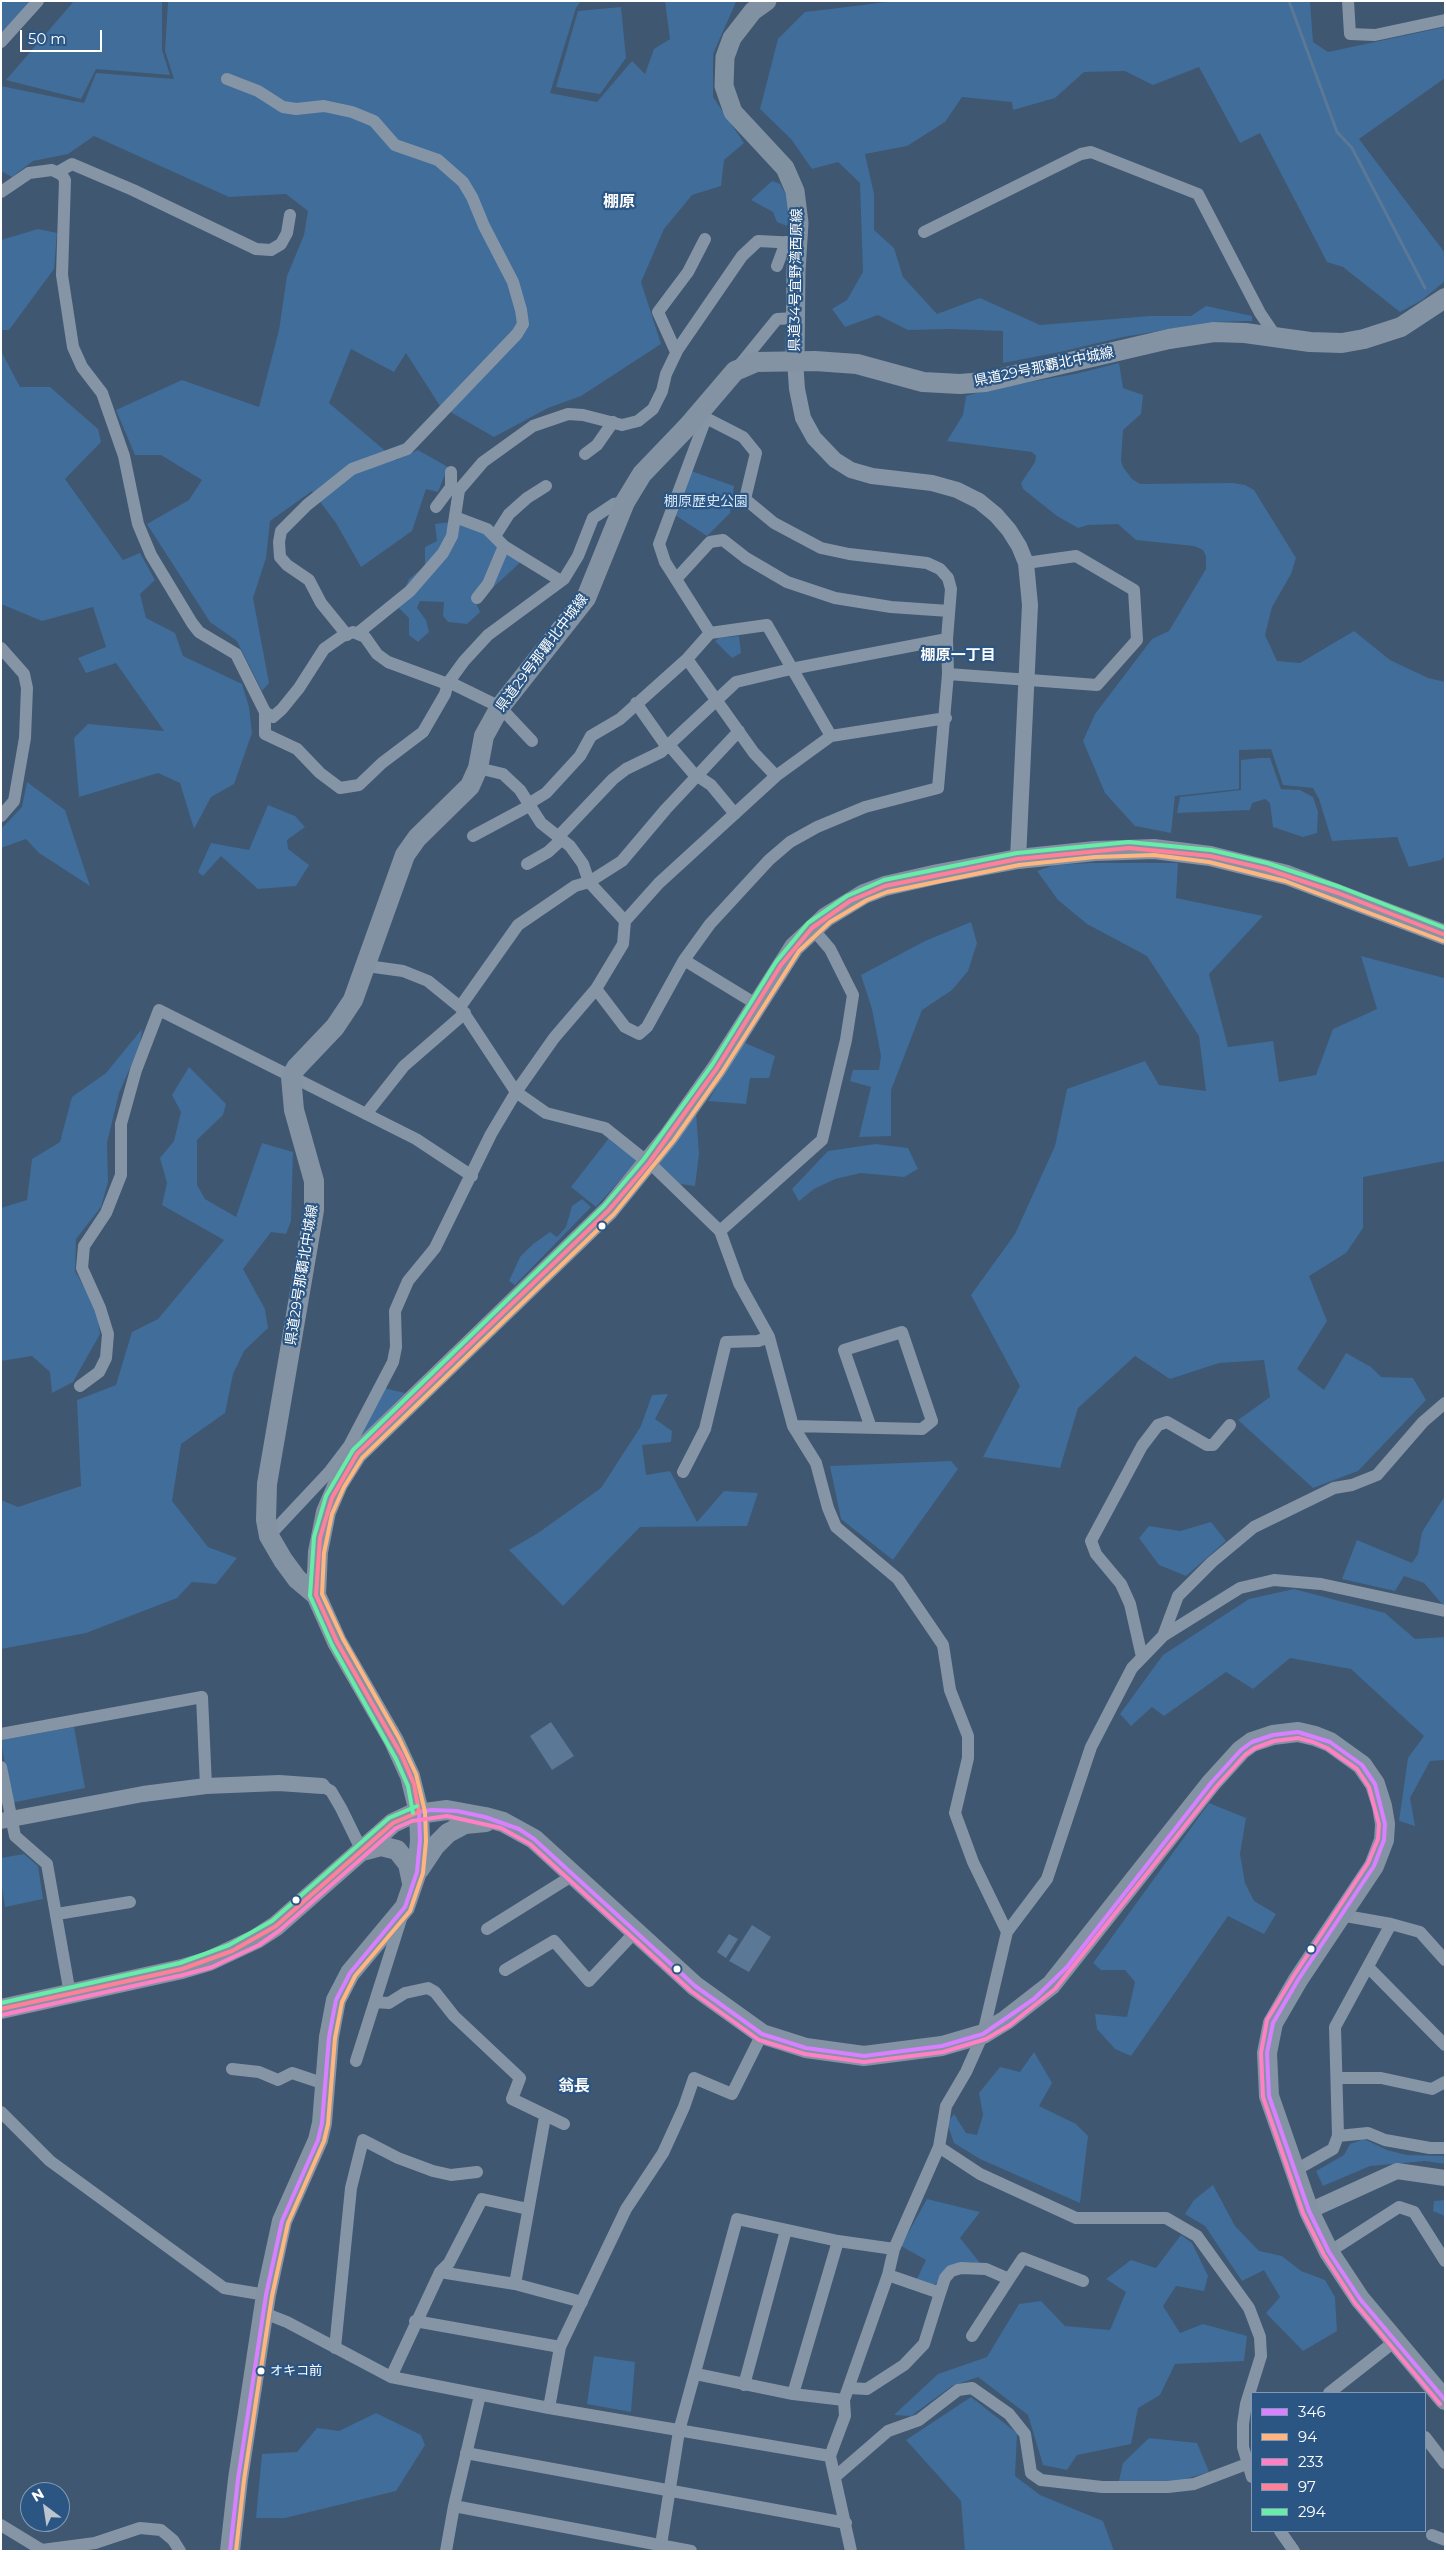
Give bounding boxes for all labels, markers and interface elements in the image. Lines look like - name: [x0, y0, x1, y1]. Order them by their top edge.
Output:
- scale bar: [22, 20, 105, 52]
- text: 50 m: [28, 29, 66, 48]
- district label: 棚原: [603, 192, 635, 212]
- street label: 県道34号宜野湾西原線: [786, 208, 806, 352]
- street label: 県道29号那覇北中城線: [973, 344, 1115, 390]
- park label: 棚原歴史公園: [664, 494, 748, 510]
- street label: 県道29号那覇北中城線: [492, 591, 592, 715]
- district label: 棚原一丁目: [921, 647, 995, 665]
- street label: 県道29号那覇北中城線: [283, 1203, 321, 1347]
- unlabelled marker: [597, 1221, 607, 1231]
- unlabelled marker: [291, 1895, 301, 1905]
- unlabelled marker: [1306, 1944, 1316, 1954]
- unlabelled marker: [672, 1964, 682, 1974]
- district label: 翁長: [558, 2076, 590, 2096]
- place label: オキコ前: [270, 2363, 322, 2379]
- marker: オキコ前: [256, 2366, 266, 2376]
- legend: [1251, 2392, 1426, 2532]
- text: 346: [1298, 2402, 1326, 2421]
- text: 94: [1298, 2427, 1317, 2446]
- text: 233: [1298, 2452, 1323, 2471]
- text: 97: [1298, 2477, 1316, 2496]
- north arrow: [20, 2482, 70, 2532]
- text: N: [28, 2484, 47, 2506]
- text: 294: [1298, 2502, 1326, 2521]

